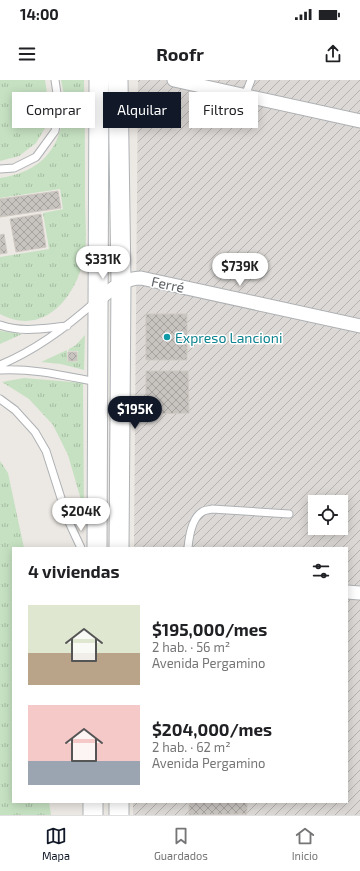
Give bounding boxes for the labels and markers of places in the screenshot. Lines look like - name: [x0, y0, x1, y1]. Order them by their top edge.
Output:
- pin: $331K: [75, 246, 131, 280]
- pin: $739K: [212, 253, 268, 287]
- place label: Expreso Lancioni: [175, 329, 282, 346]
- marker: Expreso Lancioni: [162, 332, 172, 342]
- pin: $195K: [107, 396, 163, 430]
- pin: $204K: [53, 498, 109, 532]

